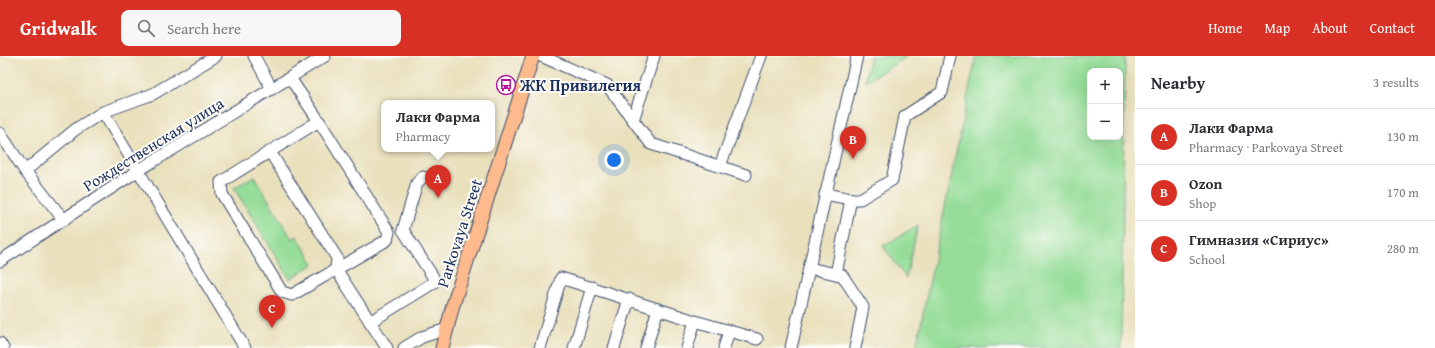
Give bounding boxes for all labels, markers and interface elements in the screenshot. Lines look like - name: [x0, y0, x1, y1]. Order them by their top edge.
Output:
- search box: [121, 10, 401, 46]
- text: Gridwalk: [20, 14, 97, 42]
- icon: search: [135, 17, 157, 39]
- text: Search here: [167, 18, 241, 39]
- text: Home: [1208, 18, 1243, 38]
- text: Map: [1265, 18, 1290, 38]
- text: About: [1312, 18, 1348, 38]
- text: Contact: [1370, 18, 1415, 38]
- map controls: [1087, 68, 1123, 140]
- button: +: [1087, 68, 1123, 104]
- text: Nearby: [1151, 70, 1205, 95]
- place label: ЖК Привилегия: [519, 73, 642, 97]
- text: 3 results: [1373, 73, 1419, 92]
- bus stop icon: ЖК Привилегия: [495, 74, 517, 96]
- street label: Рождественская улица: [78, 91, 228, 197]
- popup: [381, 100, 495, 152]
- button: −: [1087, 104, 1123, 140]
- text: Лаки Фарма: [396, 106, 480, 127]
- text: Лаки Фарма: [1189, 117, 1274, 138]
- pin: B: [840, 126, 866, 159]
- text: Pharmacy: [396, 127, 451, 146]
- text: A: [1160, 127, 1168, 146]
- text: 130 m: [1387, 127, 1419, 146]
- text: Pharmacy · Parkovaya Street: [1189, 138, 1343, 157]
- your location: [604, 150, 624, 170]
- pin: A: [425, 165, 451, 198]
- text: Ozon: [1189, 173, 1222, 194]
- street label: Parkovaya Street: [430, 175, 488, 290]
- text: B: [1160, 183, 1168, 202]
- text: 170 m: [1387, 183, 1419, 202]
- text: Shop: [1189, 194, 1216, 213]
- text: Гимназия «Сириус»: [1189, 229, 1329, 250]
- text: C: [1160, 239, 1168, 258]
- text: 280 m: [1387, 239, 1419, 258]
- text: School: [1189, 250, 1225, 269]
- pin: C: [259, 295, 285, 328]

